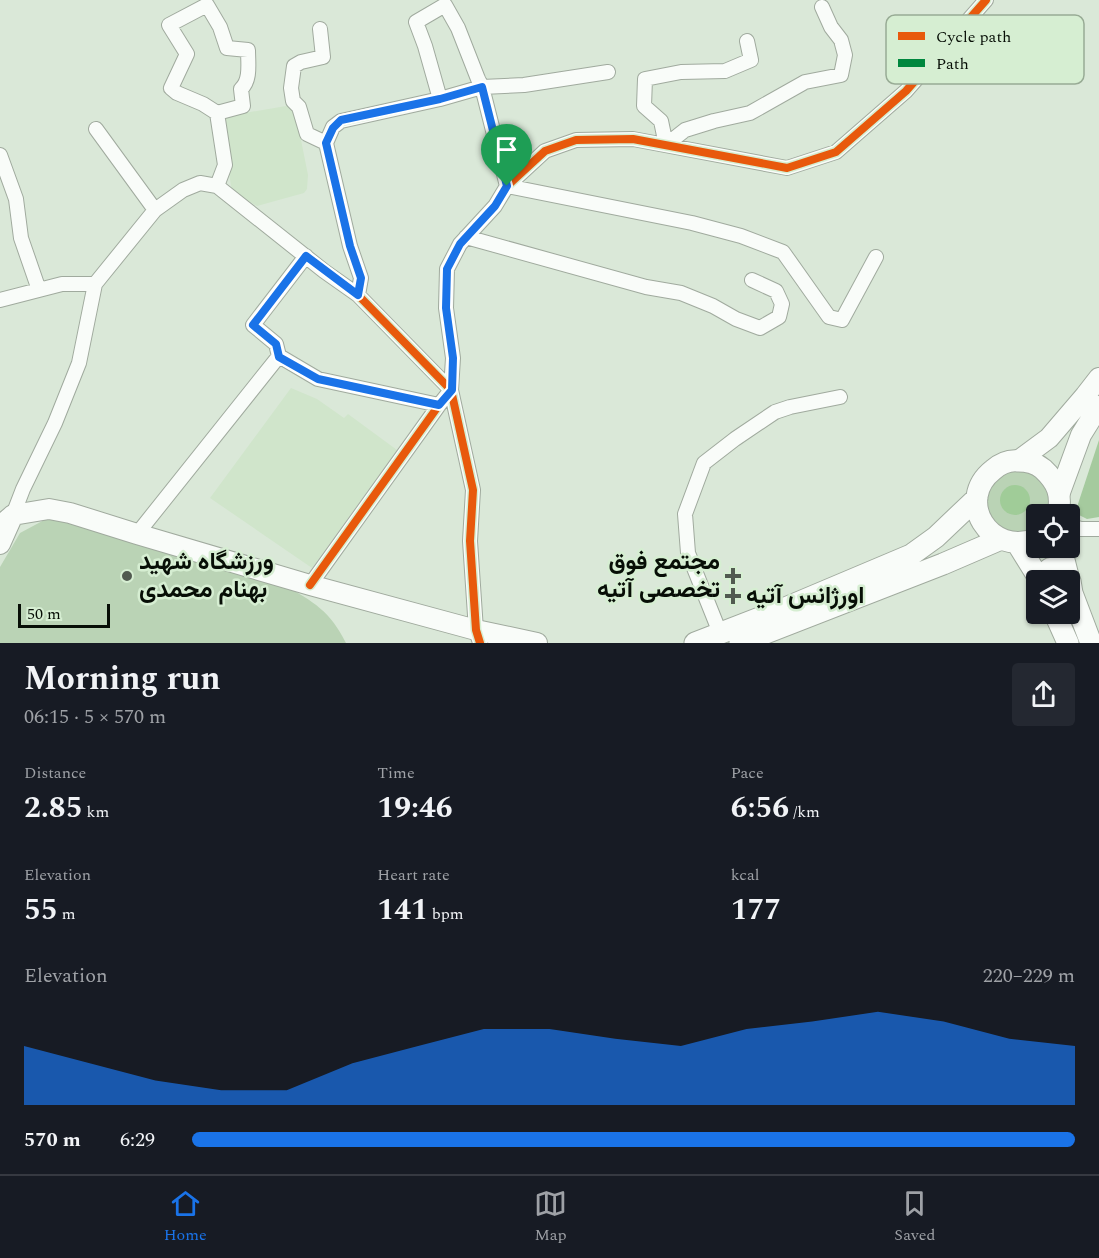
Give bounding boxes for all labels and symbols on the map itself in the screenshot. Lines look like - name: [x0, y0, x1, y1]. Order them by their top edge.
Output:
- legend: [886, 15, 1084, 84]
- text: Cycle path: [936, 25, 1011, 49]
- text: Path: [936, 52, 969, 76]
- pin: [481, 124, 532, 186]
- place label: ورزشگاه شهید بهنام محمدی: [139, 544, 274, 608]
- place label: مجتمع فوق تخصصی آتیه: [597, 544, 720, 608]
- marker: مجتمع فوق تخصصی آتیه: [724, 567, 742, 585]
- marker: ورزشگاه شهید بهنام محمدی: [120, 569, 134, 583]
- place label: اورژانس آتیه: [746, 578, 865, 614]
- marker: اورژانس آتیه: [724, 587, 742, 605]
- scale bar: [18, 601, 110, 628]

